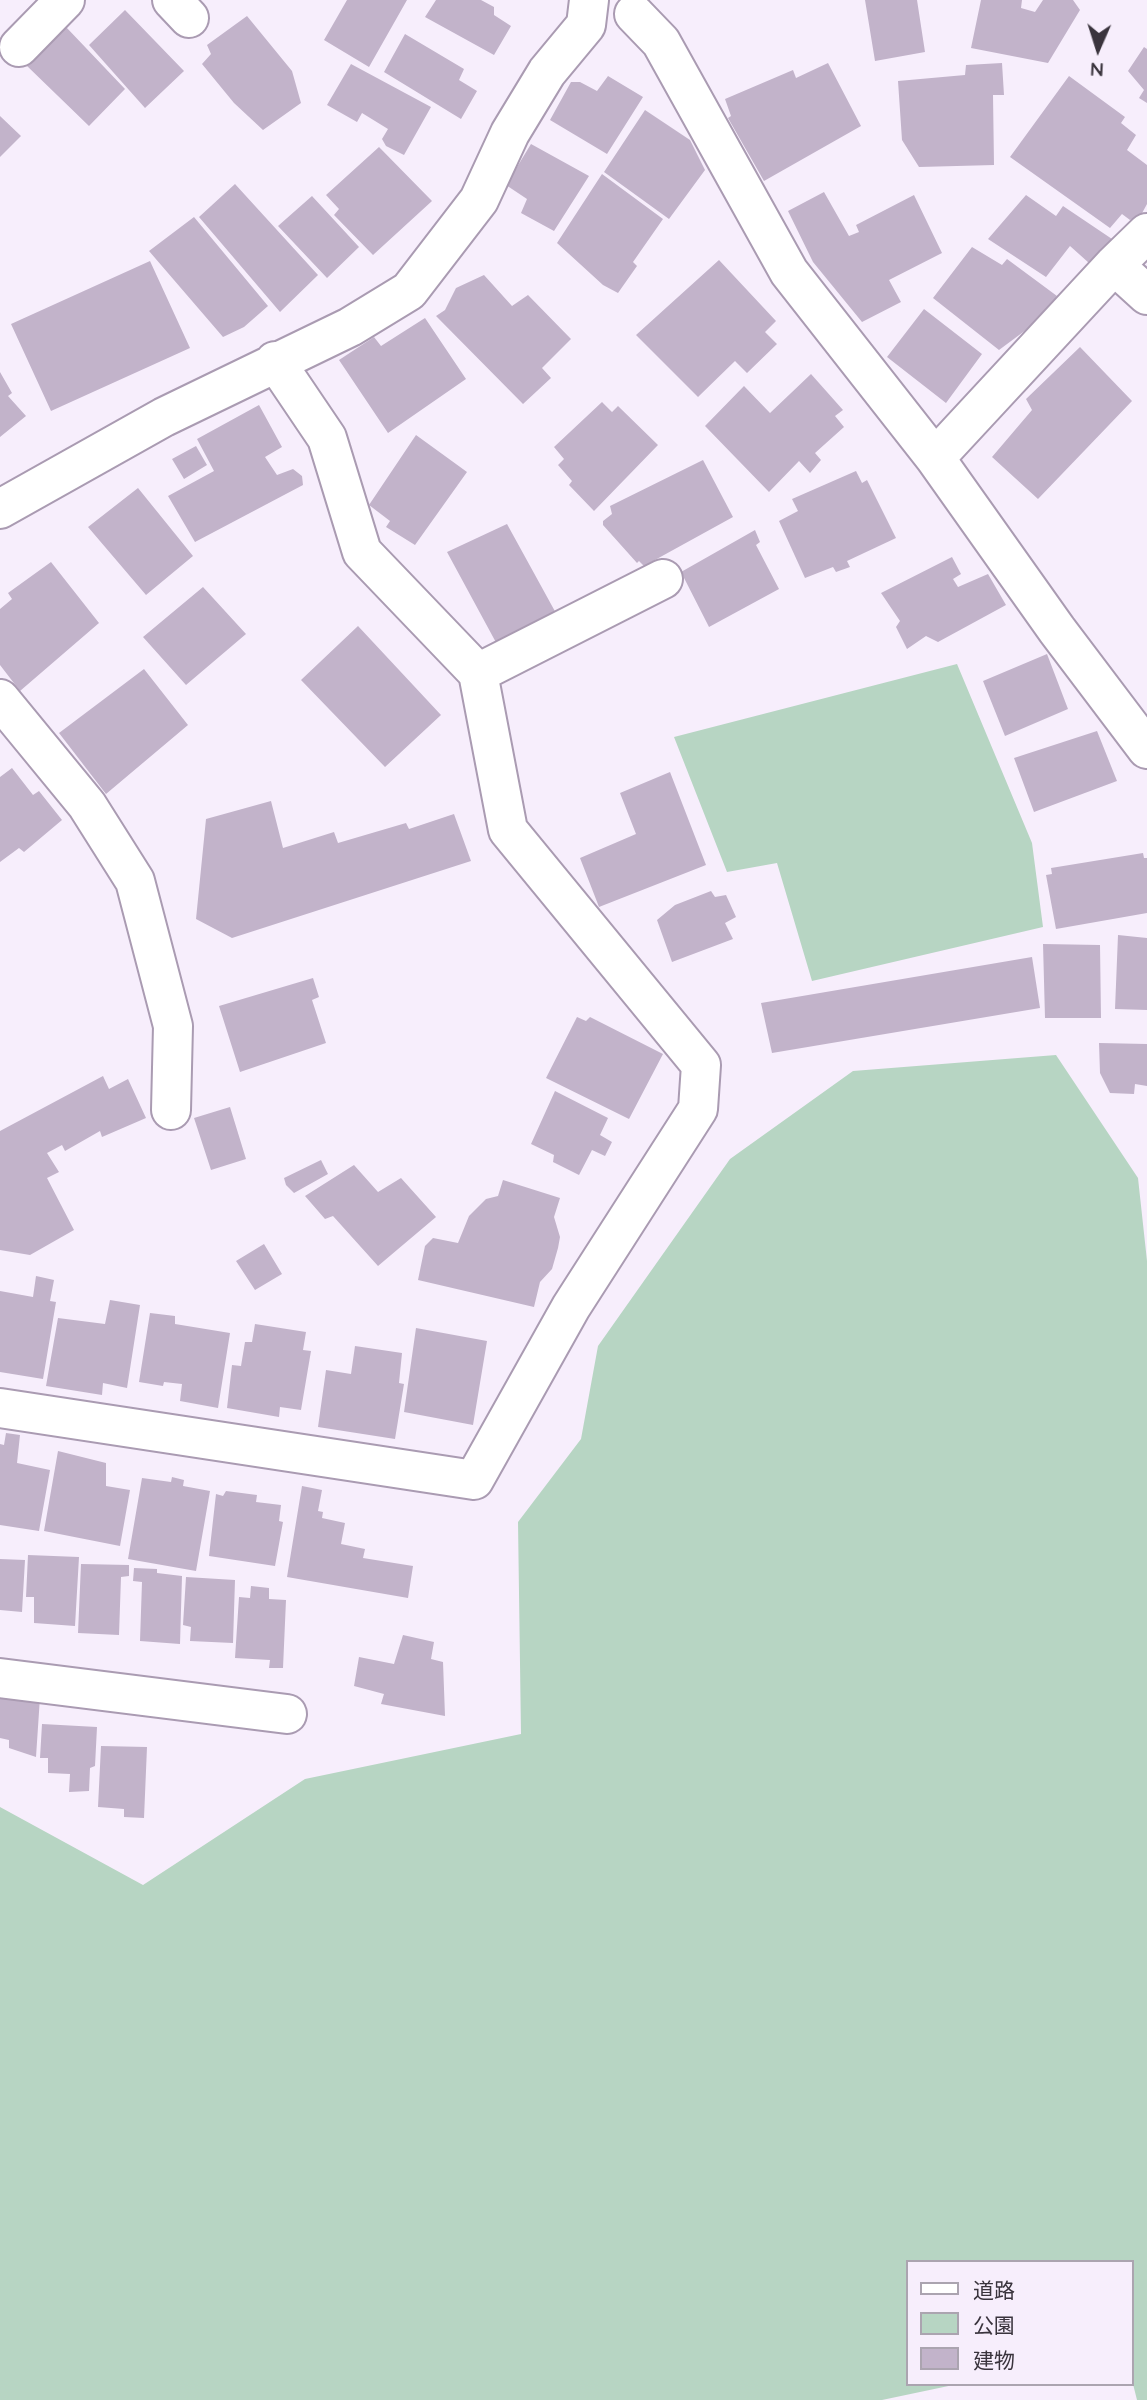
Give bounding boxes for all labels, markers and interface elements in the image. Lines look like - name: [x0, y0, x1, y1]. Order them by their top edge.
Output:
- north arrow: [1063, 14, 1133, 84]
- text: N: [1089, 58, 1105, 82]
- legend: [906, 2260, 1133, 2386]
- text: 道路: [973, 2277, 1015, 2303]
- text: 公園: [973, 2312, 1015, 2338]
- text: 建物: [973, 2347, 1015, 2373]

